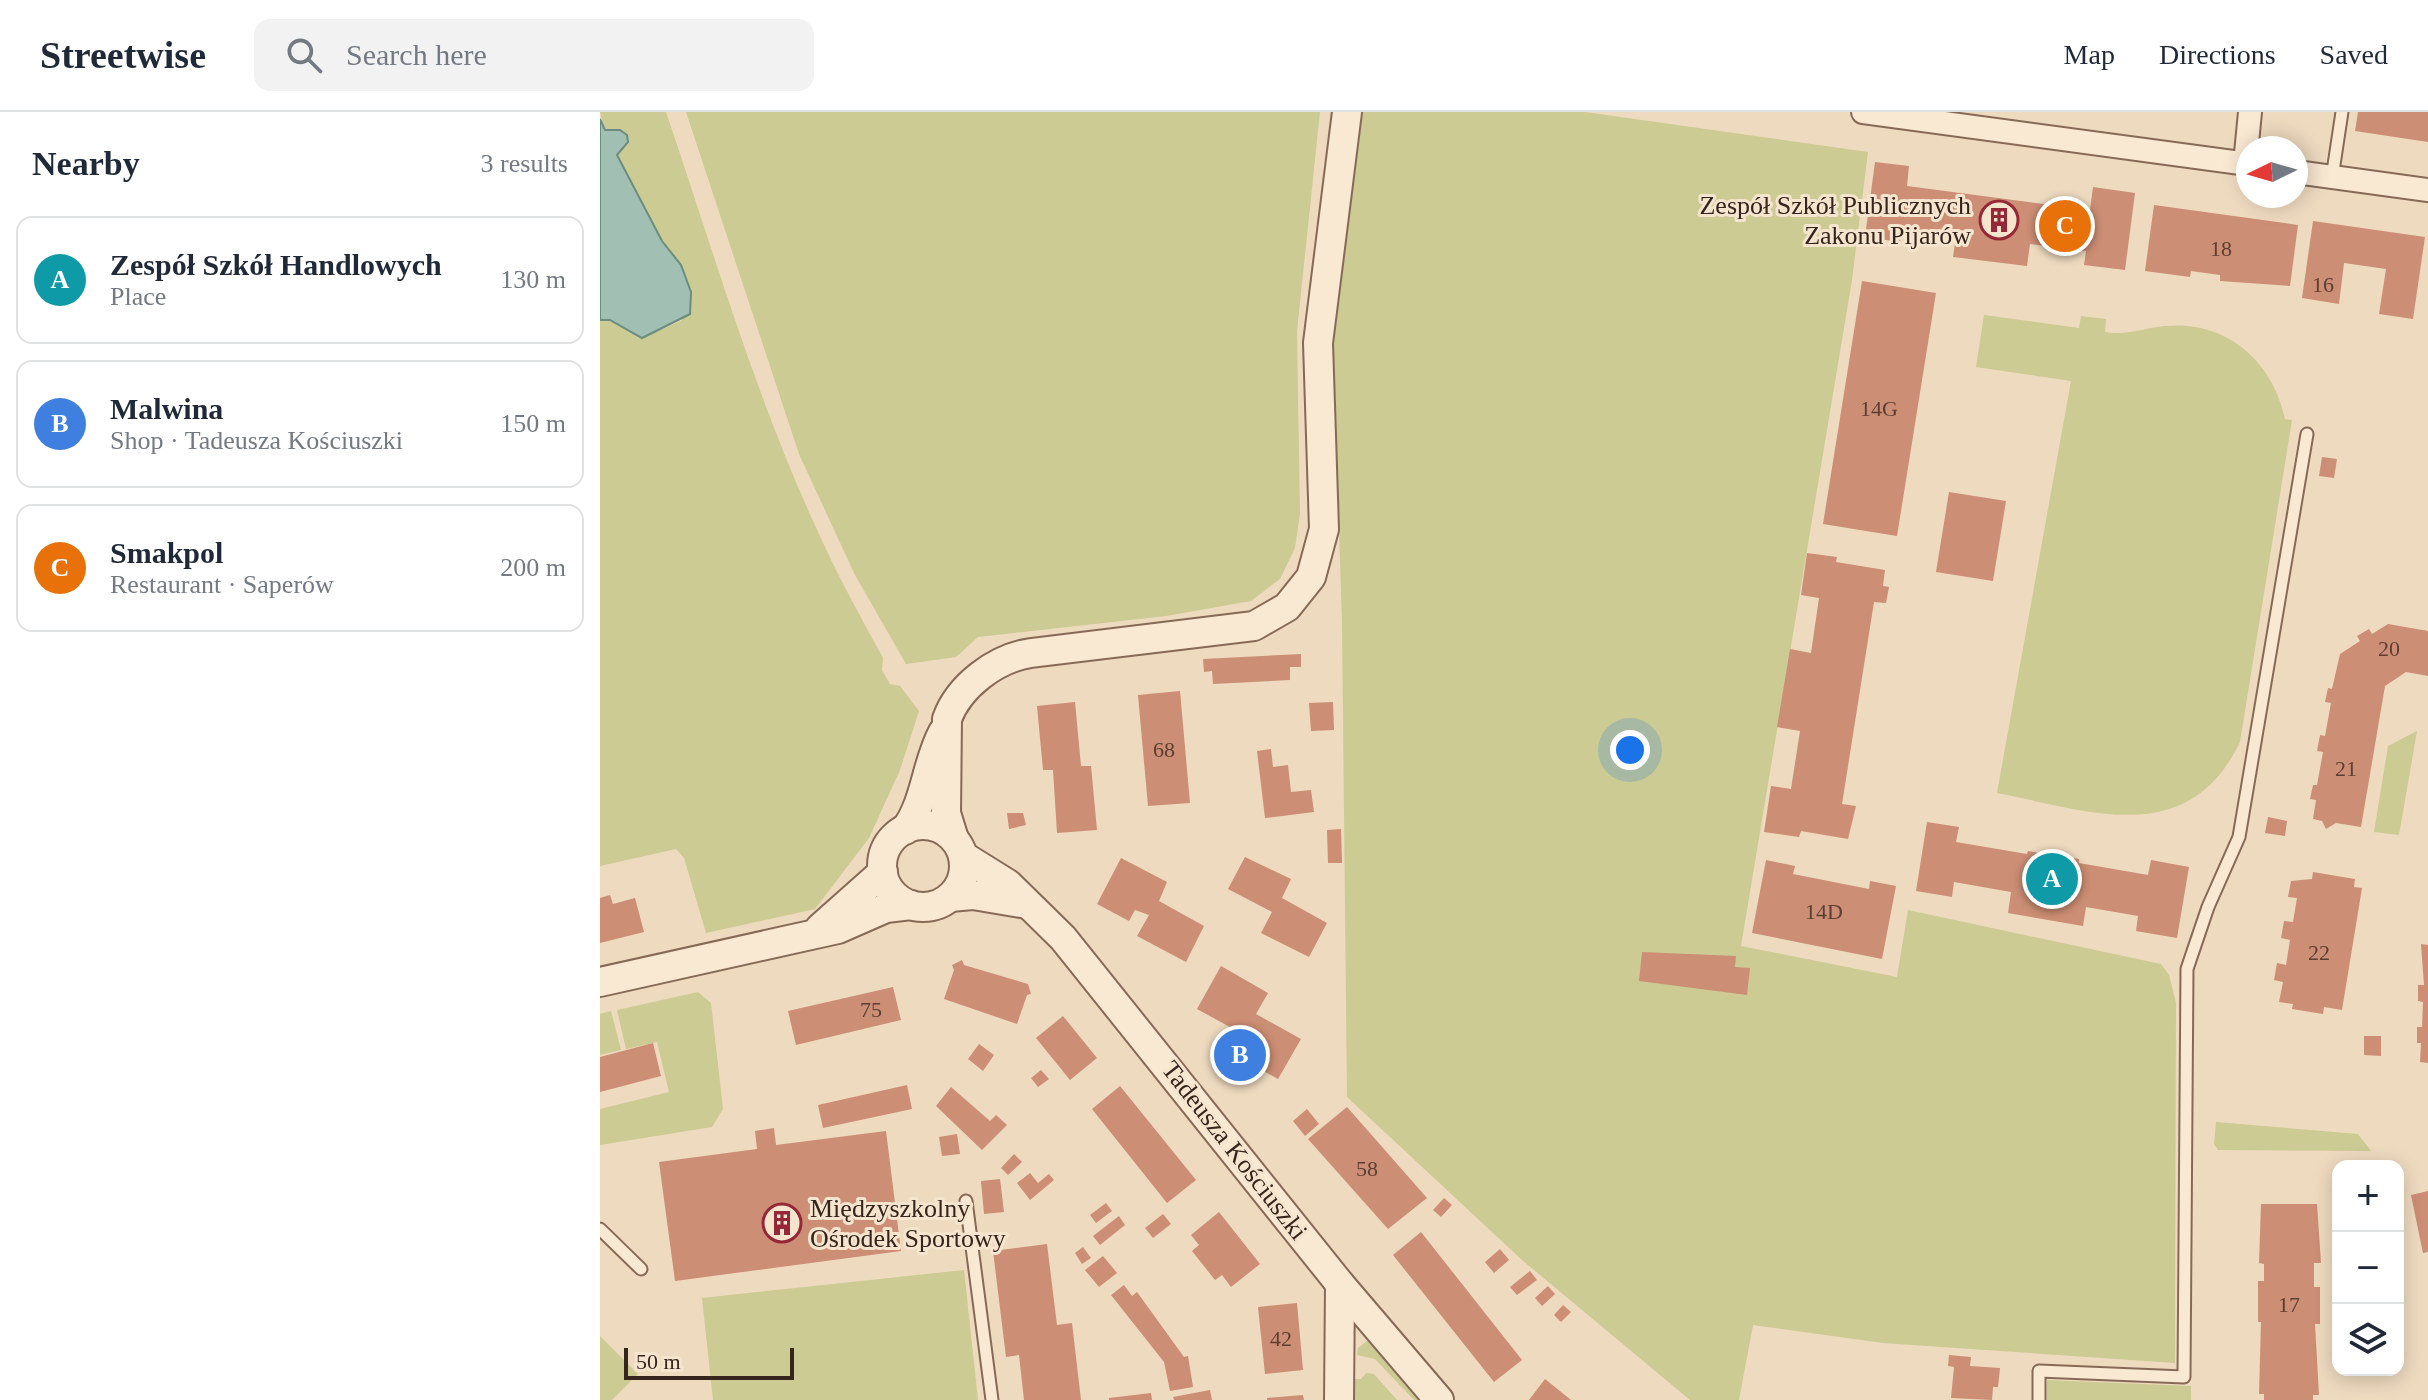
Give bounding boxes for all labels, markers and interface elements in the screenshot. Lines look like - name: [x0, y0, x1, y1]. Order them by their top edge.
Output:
- search box: [254, 19, 814, 91]
- icon: search: [282, 33, 326, 77]
- text: Streetwise: [40, 34, 206, 76]
- text: Search here: [346, 38, 487, 71]
- text: Map: [2064, 39, 2115, 70]
- text: Directions: [2159, 39, 2276, 70]
- text: Saved: [2320, 39, 2388, 70]
- north arrow: [2236, 136, 2308, 208]
- text: Nearby: [32, 145, 140, 182]
- text: 3 results: [481, 149, 568, 178]
- place label: Zespół Szkół Publicznych Zakonu Pijarów: [1699, 191, 1971, 250]
- pin: C: [2039, 196, 2091, 256]
- building icon: Zespół Szkół Publicznych Zakonu Pijarów: [1978, 199, 2020, 241]
- house number: 18: [2210, 236, 2232, 261]
- text: Zespół Szkół Handlowych: [110, 248, 442, 281]
- text: A: [51, 265, 69, 294]
- text: 130 m: [500, 265, 566, 294]
- house number: 16: [2312, 272, 2334, 297]
- text: Place: [110, 282, 166, 311]
- text: Malwina: [110, 392, 223, 425]
- house number: 14G: [1860, 396, 1898, 421]
- text: B: [51, 409, 69, 438]
- text: 150 m: [500, 409, 566, 438]
- text: Shop · Tadeusza Kościuszki: [110, 426, 403, 455]
- text: Smakpol: [110, 536, 223, 569]
- text: C: [51, 553, 69, 582]
- text: 200 m: [500, 553, 566, 582]
- text: Restaurant · Saperów: [110, 570, 334, 599]
- house number: 20: [2378, 636, 2400, 661]
- your location: [1610, 730, 1650, 770]
- house number: 68: [1153, 737, 1175, 762]
- house number: 21: [2335, 756, 2357, 781]
- pin: A: [2026, 849, 2078, 909]
- house number: 14D: [1805, 899, 1843, 924]
- house number: 22: [2308, 940, 2330, 965]
- house number: 75: [860, 997, 882, 1022]
- pin: B: [1214, 1025, 1266, 1085]
- street label: Tadeusza Kościuszki: [1156, 1055, 1313, 1245]
- house number: 58: [1356, 1156, 1378, 1181]
- map controls: [2332, 1160, 2404, 1376]
- button: +: [2332, 1160, 2404, 1232]
- place label: Międzyszkolny Ośrodek Sportowy: [810, 1194, 1006, 1253]
- building icon: Międzyszkolny Ośrodek Sportowy: [761, 1202, 803, 1244]
- button: −: [2332, 1232, 2404, 1304]
- house number: 17: [2278, 1292, 2300, 1317]
- button: layers: [2332, 1304, 2404, 1376]
- house number: 42: [1270, 1326, 1292, 1351]
- scale bar: [624, 1344, 794, 1380]
- text: 50 m: [636, 1349, 681, 1374]

